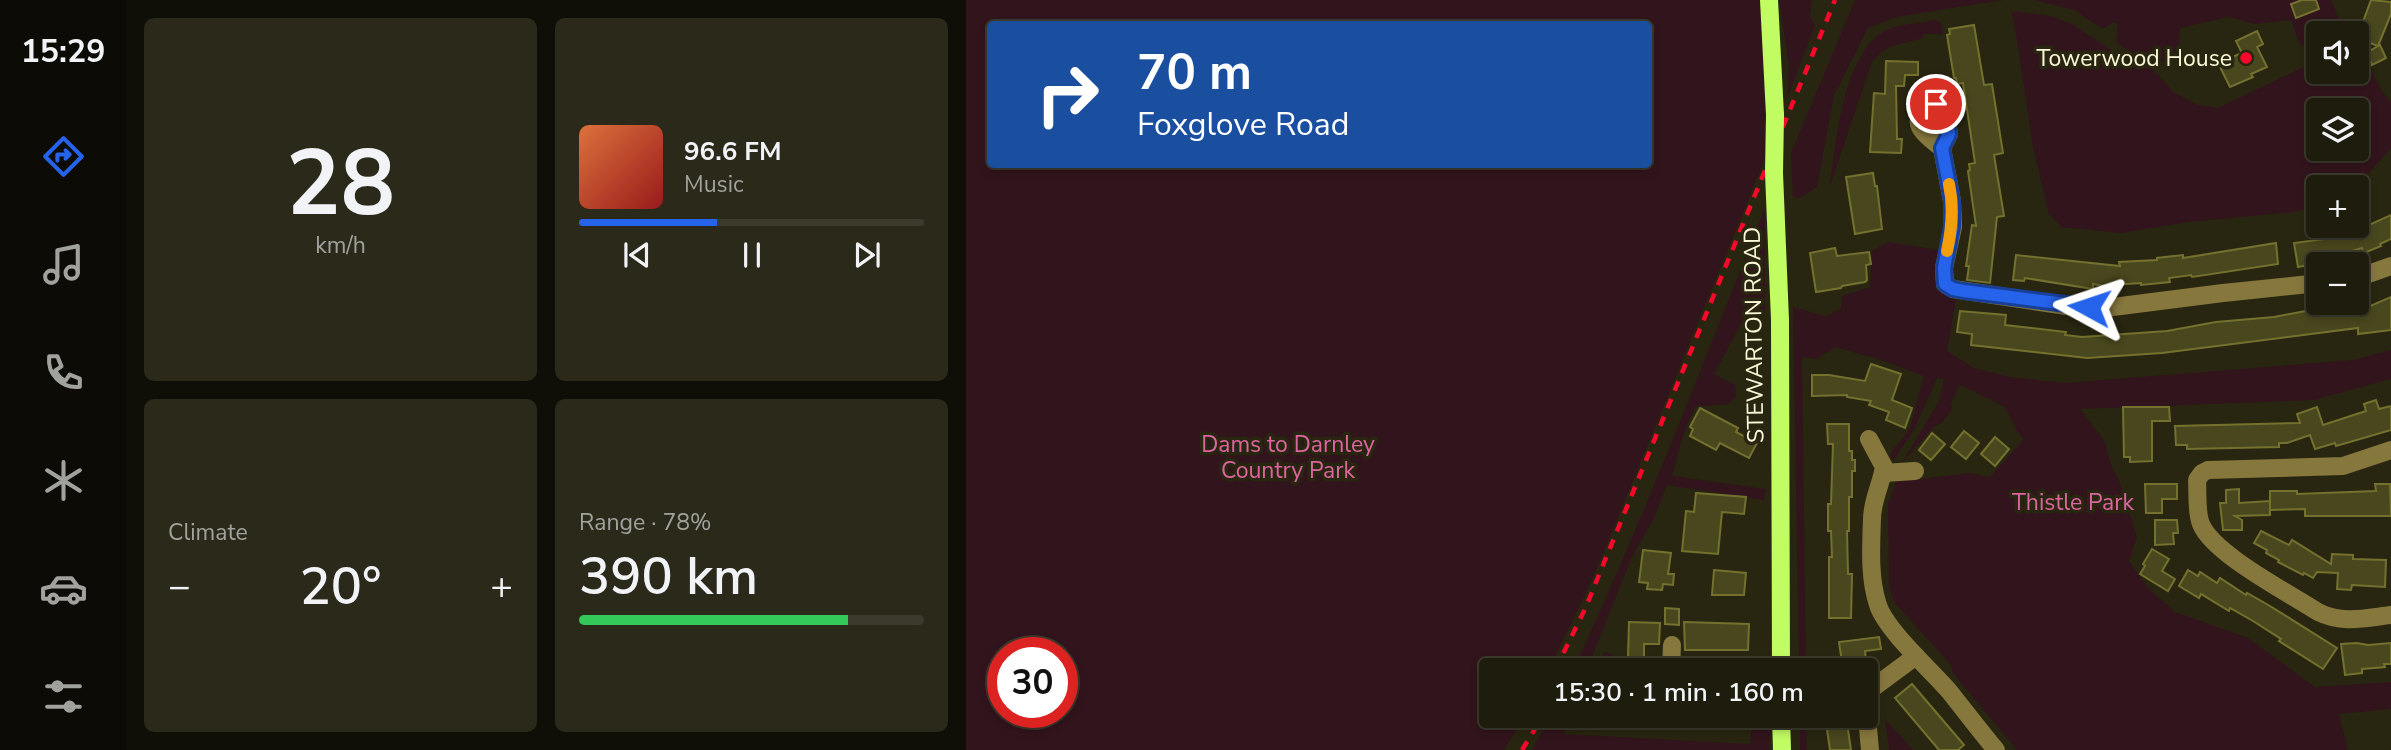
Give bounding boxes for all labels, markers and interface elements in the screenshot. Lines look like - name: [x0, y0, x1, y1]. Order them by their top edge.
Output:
- map controls: [2306, 21, 2369, 315]
- button: sound: [2306, 21, 2369, 84]
- text: 15:29: [21, 30, 105, 73]
- text: 70 m: [1137, 39, 1252, 106]
- place label: Towerwood House: [2036, 43, 2232, 74]
- icon: right: [1022, 49, 1113, 140]
- marker: Towerwood House: [2238, 50, 2254, 66]
- pin: [1906, 74, 1966, 134]
- icon: arrive: [1917, 85, 1955, 123]
- button: layers: [2306, 98, 2369, 161]
- text: Foxglove Road: [1137, 103, 1349, 146]
- text: 28: [286, 122, 395, 246]
- icon: directions: [39, 132, 88, 181]
- text: 96.6 FM: [684, 134, 781, 169]
- text: Music: [684, 169, 744, 200]
- button: +: [2306, 175, 2369, 238]
- street label: STEWARTON ROAD: [1737, 226, 1771, 444]
- text: km/h: [315, 230, 366, 261]
- icon: previous: [618, 236, 656, 274]
- icon: pause: [733, 236, 771, 274]
- icon: next: [848, 236, 886, 274]
- icon: music: [39, 240, 88, 289]
- button: −: [2306, 252, 2369, 315]
- position arrow: [2052, 270, 2126, 344]
- icon: phone: [39, 348, 88, 397]
- park label: Dams to Darnley Country Park: [1201, 429, 1375, 486]
- icon: climate: [39, 456, 88, 505]
- park label: Thistle Park: [2012, 487, 2135, 518]
- text: Range · 78%: [579, 507, 711, 538]
- text: Climate: [168, 517, 248, 548]
- text: 390 km: [579, 541, 758, 612]
- text: 20°: [300, 551, 381, 622]
- text: −: [168, 561, 191, 612]
- text: +: [490, 561, 513, 612]
- icon: car: [39, 564, 88, 613]
- speed limit sign: 30: [987, 637, 1078, 728]
- icon: filters: [39, 672, 88, 721]
- text: 15:30 · 1 min · 160 m: [1553, 675, 1804, 710]

